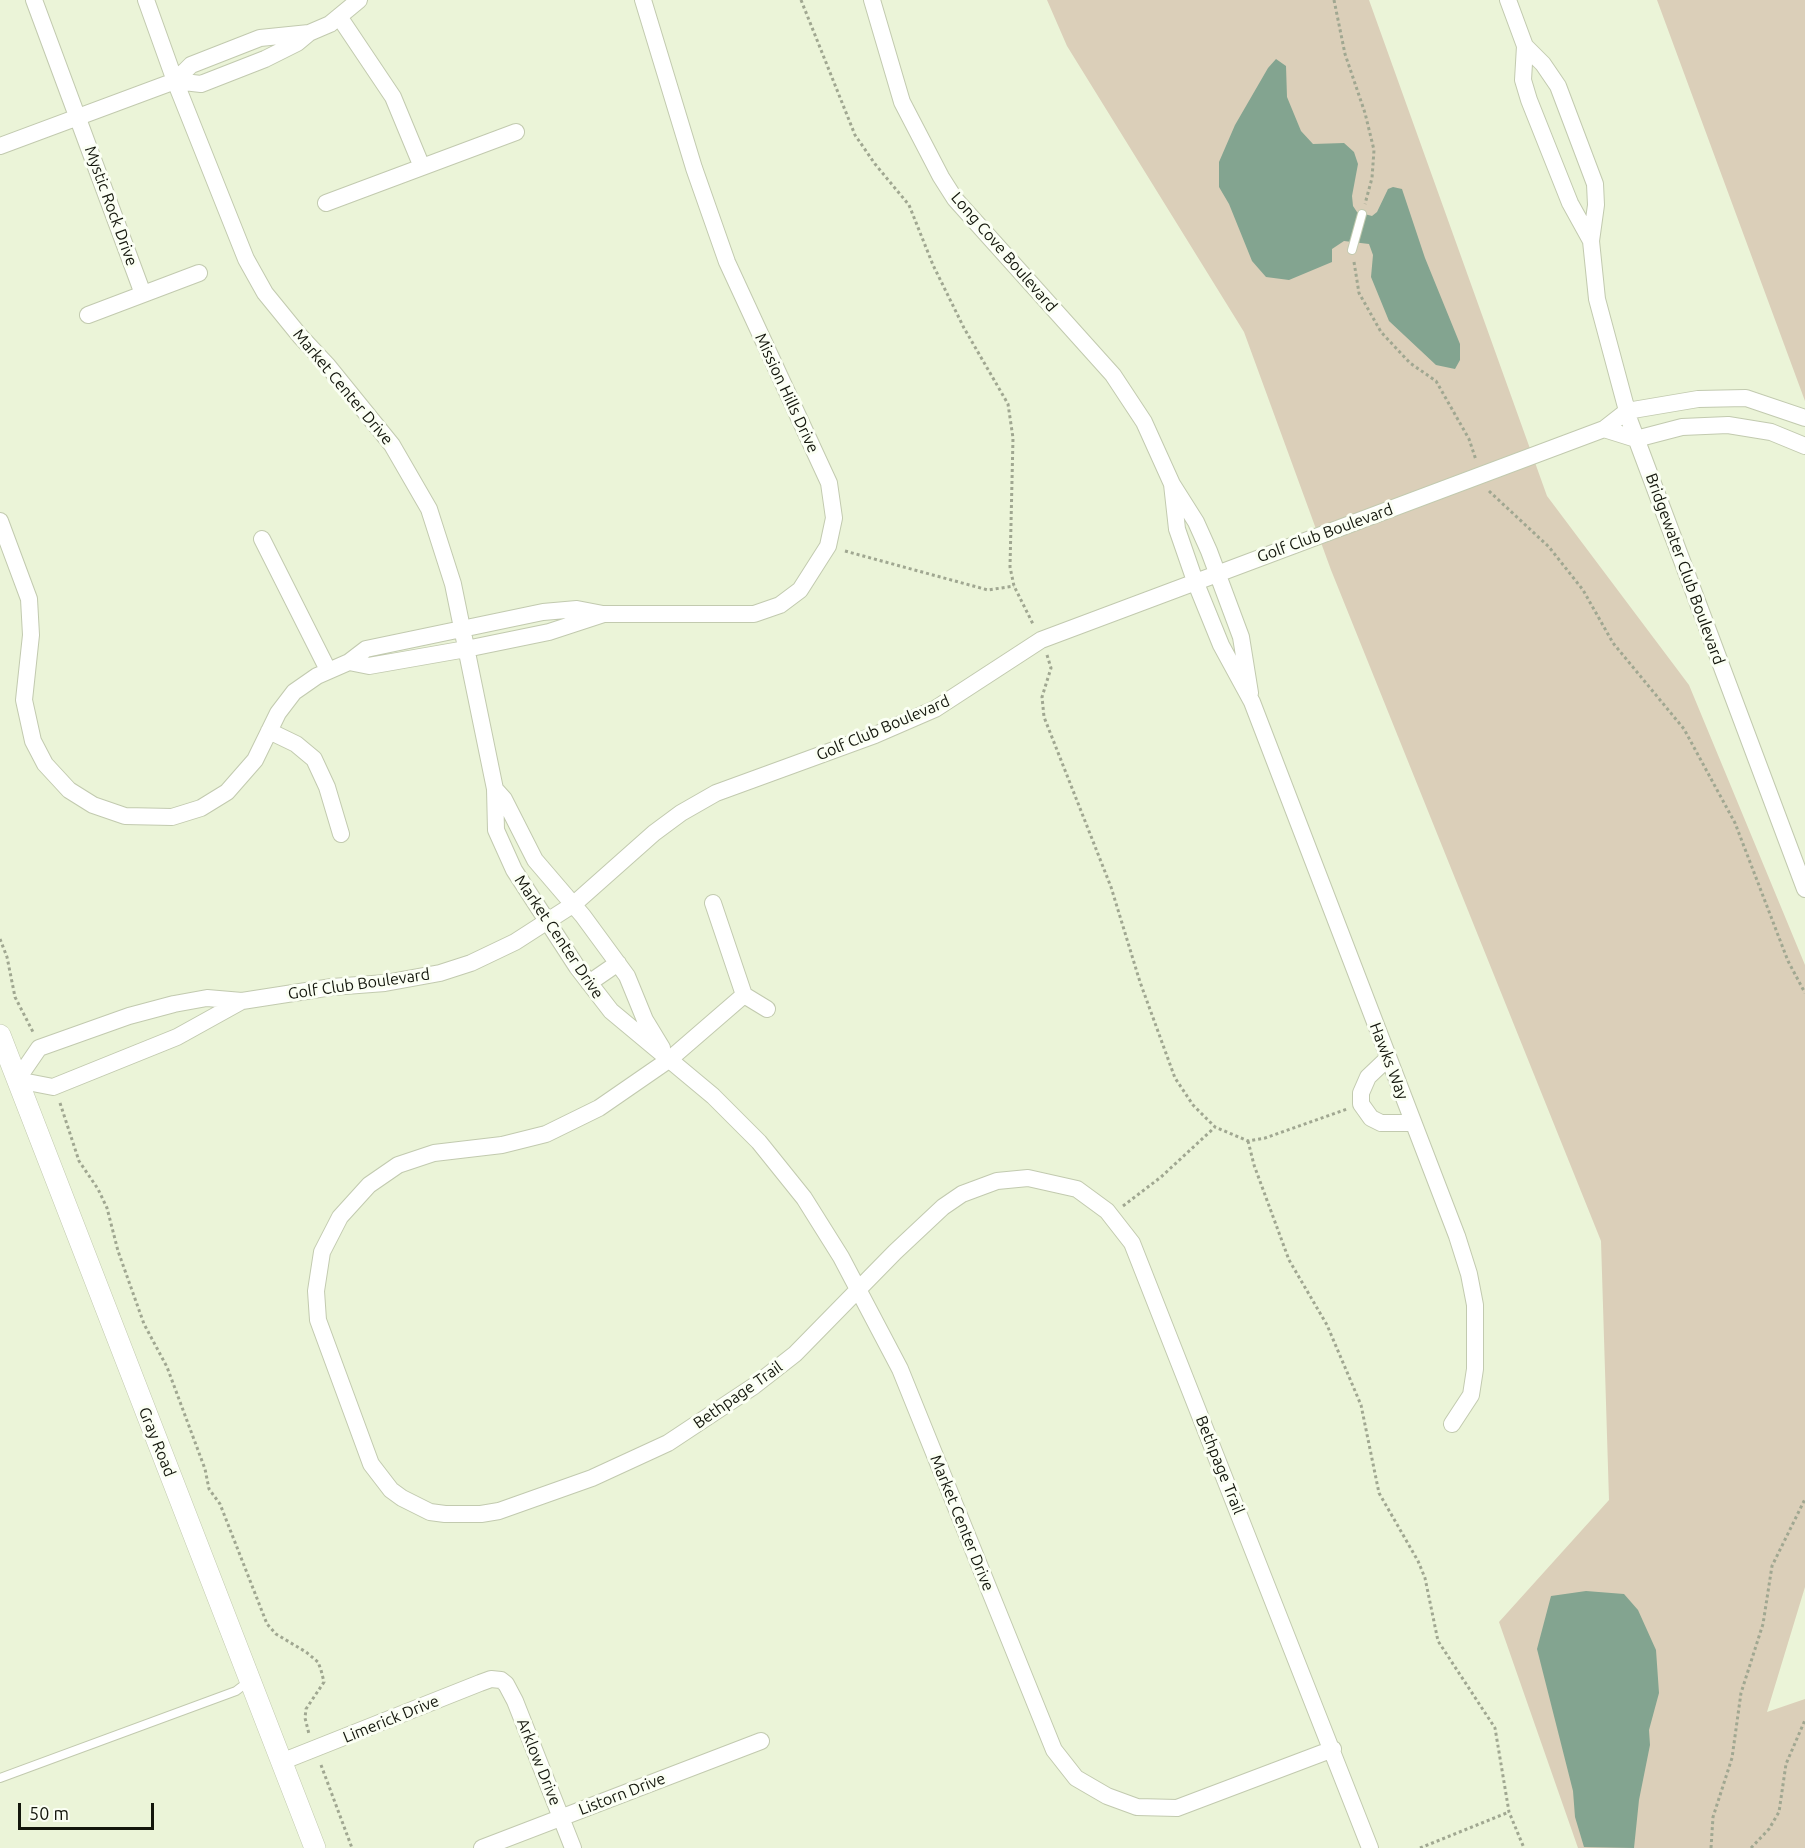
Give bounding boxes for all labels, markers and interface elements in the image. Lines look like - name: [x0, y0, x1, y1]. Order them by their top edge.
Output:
- street label: Mystic Rock Drive: [80, 143, 142, 269]
- street label: Long Cove Boulevard: [947, 188, 1061, 316]
- street label: Market Center Drive: [289, 325, 397, 449]
- street label: Mission Hills Drive: [751, 330, 823, 456]
- street label: Bridgewater Club Boulevard: [1641, 471, 1729, 667]
- street label: Golf Club Boulevard: [1254, 499, 1396, 567]
- street label: Golf Club Boulevard: [813, 691, 953, 765]
- street label: Market Center Drive: [510, 871, 608, 1003]
- street label: Golf Club Boulevard: [287, 965, 431, 1003]
- street label: Hawks Way: [1366, 1020, 1412, 1102]
- street label: Bethpage Trail: [690, 1357, 786, 1433]
- street label: Gray Road: [134, 1405, 180, 1479]
- street label: Bethpage Trail: [1192, 1413, 1248, 1517]
- street label: Market Center Drive: [926, 1452, 998, 1594]
- street label: Limerick Drive: [340, 1691, 442, 1747]
- street label: Arklow Drive: [513, 1716, 565, 1808]
- street label: Listorn Drive: [576, 1769, 668, 1819]
- scale bar: [21, 1791, 158, 1829]
- text: 50 m: [29, 1803, 69, 1823]

